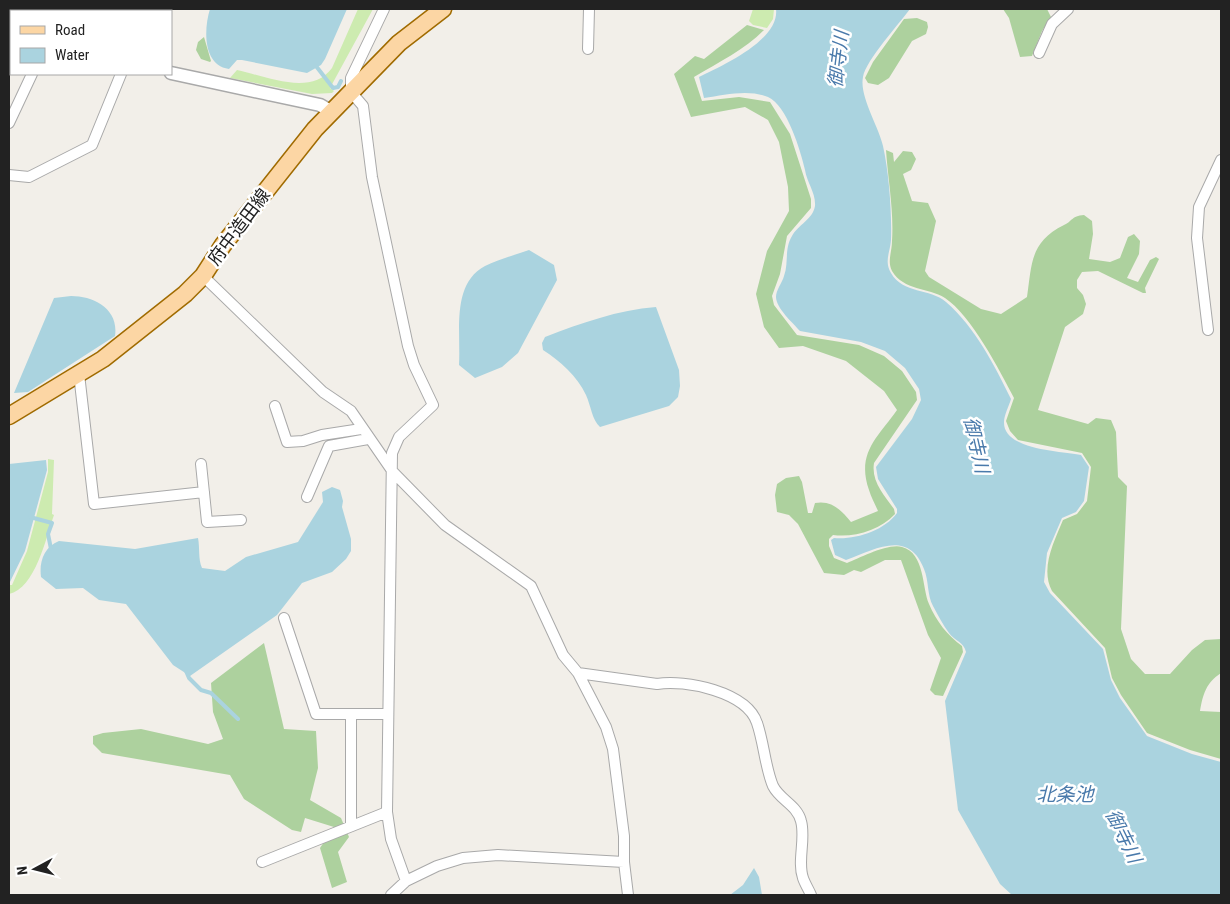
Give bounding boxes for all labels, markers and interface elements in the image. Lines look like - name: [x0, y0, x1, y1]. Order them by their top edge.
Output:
- legend: [10, 10, 172, 75]
- text: Road: [55, 21, 85, 39]
- water label: 御寺川: [824, 27, 854, 89]
- text: Water: [55, 46, 90, 64]
- street label: 府中造田線: [203, 184, 274, 269]
- water label: 御寺川: [959, 415, 995, 477]
- water label: 北条池: [1036, 783, 1095, 806]
- water label: 御寺川: [1101, 806, 1147, 869]
- north arrow: [10, 844, 60, 894]
- text: N: [14, 865, 31, 876]

